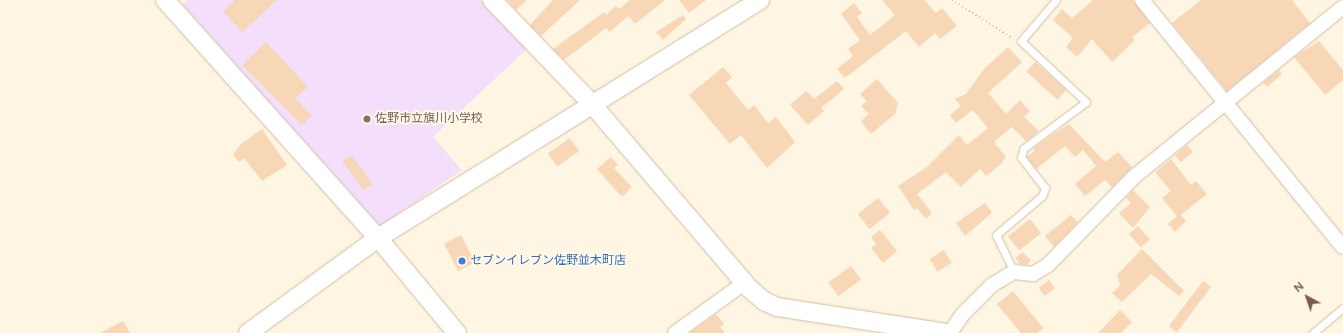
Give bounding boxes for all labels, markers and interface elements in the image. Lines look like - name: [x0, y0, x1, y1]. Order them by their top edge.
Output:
- place label: 佐野市立旗川小学校: [375, 112, 483, 126]
- marker: 佐野市立旗川小学校: [362, 114, 372, 124]
- place label: セブンイレブン佐野並木町店: [470, 254, 626, 268]
- marker: セブンイレブン佐野並木町店: [457, 256, 467, 266]
- north arrow: [1287, 277, 1327, 317]
- text: N: [1292, 280, 1306, 295]

